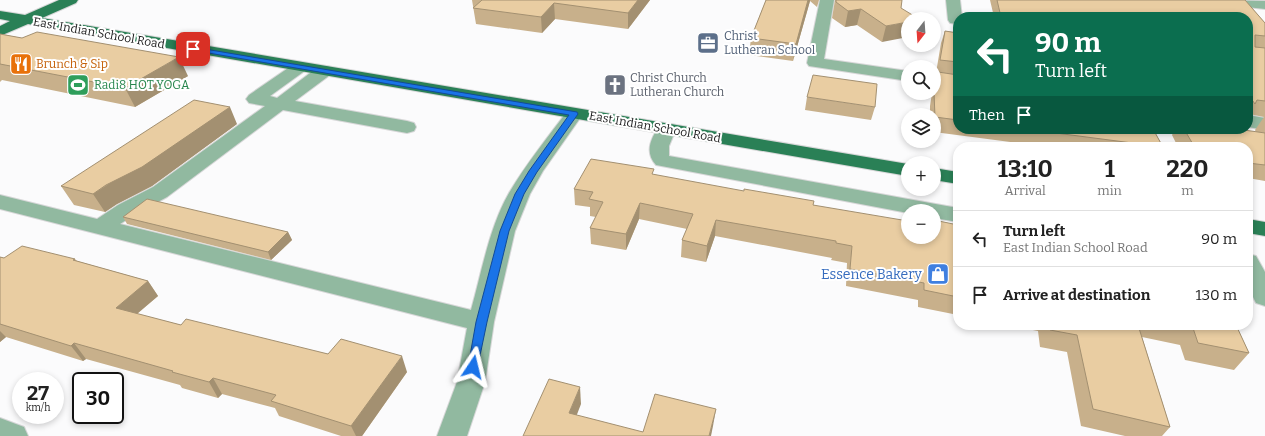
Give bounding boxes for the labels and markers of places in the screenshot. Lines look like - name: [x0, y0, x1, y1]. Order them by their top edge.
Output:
- place label: Christ Lutheran School: [724, 29, 816, 57]
- office icon: Christ Lutheran School: [695, 30, 721, 56]
- pin: [176, 32, 210, 66]
- restaurant icon: Brunch & Sip: [8, 51, 34, 77]
- place label: Brunch & Sip: [36, 57, 108, 71]
- place label: Christ Church Lutheran Church: [630, 71, 725, 99]
- sports icon: Radi8 HOT YOGA: [65, 72, 91, 98]
- church icon: Christ Church Lutheran Church: [602, 72, 628, 98]
- place label: Radi8 HOT YOGA: [94, 78, 190, 92]
- shop icon: Essence Bakery: [925, 261, 951, 287]
- place label: Essence Bakery: [821, 266, 923, 283]

